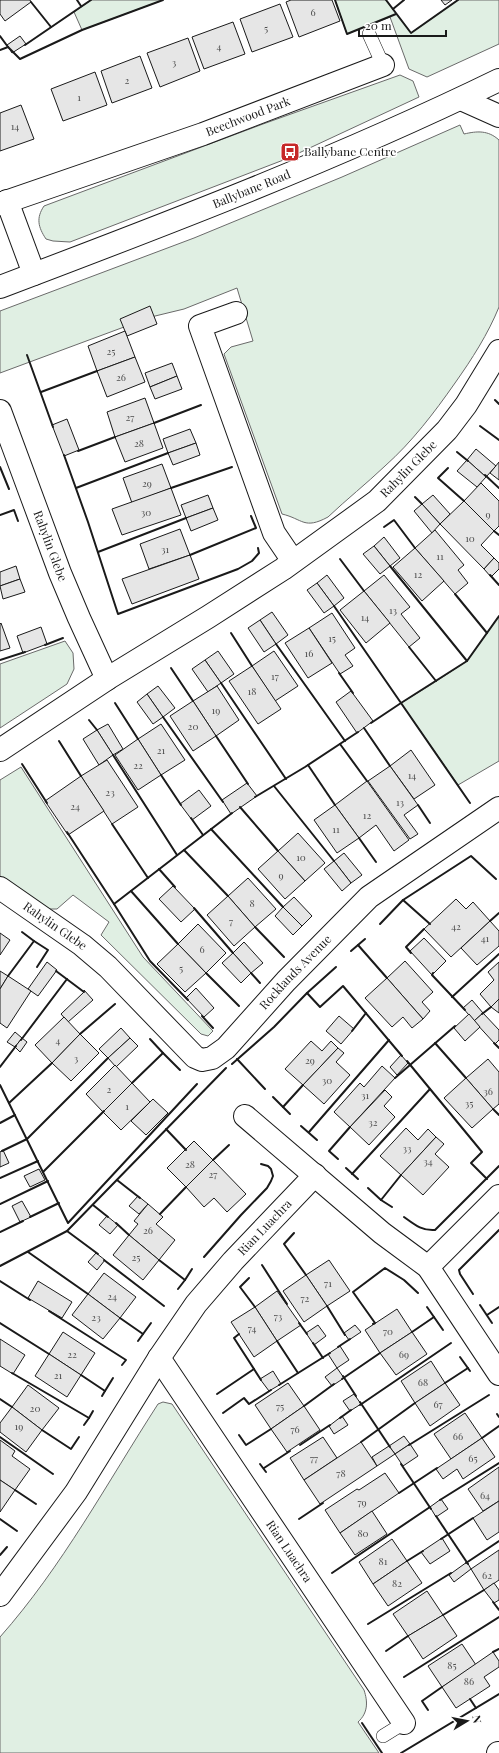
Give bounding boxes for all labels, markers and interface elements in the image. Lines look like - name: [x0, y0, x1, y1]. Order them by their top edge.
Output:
- house number: 6: [310, 5, 316, 19]
- scale bar: [359, 12, 446, 38]
- text: 20 m: [365, 17, 392, 33]
- house number: 5: [264, 21, 268, 35]
- house number: 4: [217, 39, 222, 53]
- house number: 3: [172, 55, 177, 69]
- house number: 2: [125, 73, 130, 87]
- house number: 1: [77, 90, 81, 104]
- street label: Beechwood Park: [203, 92, 293, 139]
- house number: 14: [11, 119, 19, 133]
- bus stop icon: Ballybane Centre: [279, 141, 301, 163]
- place label: Ballybane Centre: [304, 143, 396, 159]
- street label: Ballybane Road: [210, 165, 293, 211]
- house number: 25: [107, 344, 115, 358]
- house number: 26: [116, 370, 126, 384]
- house number: 27: [126, 410, 134, 424]
- house number: 28: [134, 436, 144, 450]
- street label: Rahylin Glebe: [376, 436, 440, 500]
- house number: 29: [142, 476, 152, 490]
- house number: 30: [141, 505, 151, 519]
- house number: 9: [485, 507, 491, 521]
- street label: Rahylin Glebe: [31, 508, 72, 583]
- house number: 10: [465, 531, 475, 545]
- house number: 31: [161, 542, 169, 556]
- house number: 11: [436, 549, 444, 563]
- house number: 12: [414, 567, 422, 581]
- house number: 13: [389, 603, 398, 617]
- house number: 14: [361, 610, 369, 624]
- house number: 15: [328, 631, 336, 645]
- house number: 16: [305, 646, 313, 660]
- house number: 17: [271, 669, 279, 683]
- house number: 18: [248, 684, 256, 698]
- house number: 19: [212, 703, 220, 717]
- house number: 20: [188, 719, 198, 733]
- house number: 21: [157, 743, 166, 757]
- house number: 22: [133, 758, 143, 772]
- house number: 14: [408, 768, 416, 782]
- house number: 23: [105, 785, 115, 799]
- house number: 13: [396, 795, 405, 809]
- house number: 24: [70, 799, 80, 813]
- house number: 12: [363, 808, 371, 822]
- house number: 11: [332, 822, 340, 836]
- house number: 10: [296, 850, 306, 864]
- house number: 9: [278, 868, 284, 882]
- house number: 8: [249, 896, 255, 910]
- street label: Rahylin Glebe: [21, 898, 91, 953]
- house number: 7: [229, 914, 233, 928]
- house number: 42: [451, 919, 461, 933]
- street label: Rocklands Avenue: [255, 931, 334, 1012]
- house number: 41: [481, 931, 490, 945]
- house number: 6: [199, 942, 205, 956]
- house number: 5: [179, 961, 183, 975]
- house number: 4: [56, 1033, 61, 1047]
- house number: 3: [74, 1051, 79, 1065]
- house number: 29: [305, 1053, 315, 1067]
- house number: 30: [322, 1073, 332, 1087]
- house number: 2: [107, 1082, 112, 1096]
- house number: 36: [483, 1084, 493, 1098]
- house number: 31: [361, 1088, 369, 1102]
- house number: 35: [465, 1096, 473, 1110]
- house number: 1: [125, 1099, 129, 1113]
- house number: 32: [368, 1115, 378, 1129]
- house number: 33: [402, 1141, 412, 1155]
- house number: 34: [423, 1154, 433, 1168]
- house number: 28: [185, 1157, 195, 1171]
- house number: 27: [209, 1167, 217, 1181]
- street label: Rian Luachra: [234, 1195, 295, 1258]
- house number: 26: [143, 1223, 153, 1237]
- house number: 25: [132, 1250, 140, 1264]
- house number: 71: [324, 1276, 332, 1290]
- house number: 24: [107, 1289, 117, 1303]
- house number: 72: [301, 1291, 310, 1305]
- house number: 73: [274, 1309, 283, 1323]
- house number: 23: [91, 1310, 101, 1324]
- house number: 74: [248, 1321, 256, 1335]
- house number: 70: [383, 1324, 393, 1338]
- house number: 22: [67, 1347, 77, 1361]
- house number: 69: [399, 1347, 409, 1361]
- house number: 21: [54, 1368, 63, 1382]
- house number: 68: [418, 1375, 428, 1389]
- house number: 67: [433, 1397, 443, 1411]
- house number: 75: [276, 1399, 284, 1413]
- house number: 20: [30, 1401, 40, 1415]
- house number: 19: [15, 1419, 23, 1433]
- house number: 76: [290, 1422, 300, 1436]
- house number: 66: [453, 1429, 463, 1443]
- house number: 77: [310, 1451, 318, 1465]
- house number: 65: [468, 1451, 478, 1465]
- house number: 78: [336, 1466, 346, 1480]
- house number: 64: [480, 1488, 490, 1502]
- house number: 79: [357, 1495, 367, 1509]
- street label: Rian Luachra: [263, 1517, 316, 1585]
- house number: 80: [357, 1526, 369, 1540]
- house number: 81: [379, 1554, 388, 1568]
- house number: 62: [482, 1568, 492, 1582]
- house number: 82: [392, 1576, 402, 1590]
- house number: 85: [447, 1658, 457, 1672]
- house number: 86: [464, 1674, 474, 1688]
- north arrow: [447, 1701, 487, 1741]
- text: N: [469, 1714, 485, 1724]

